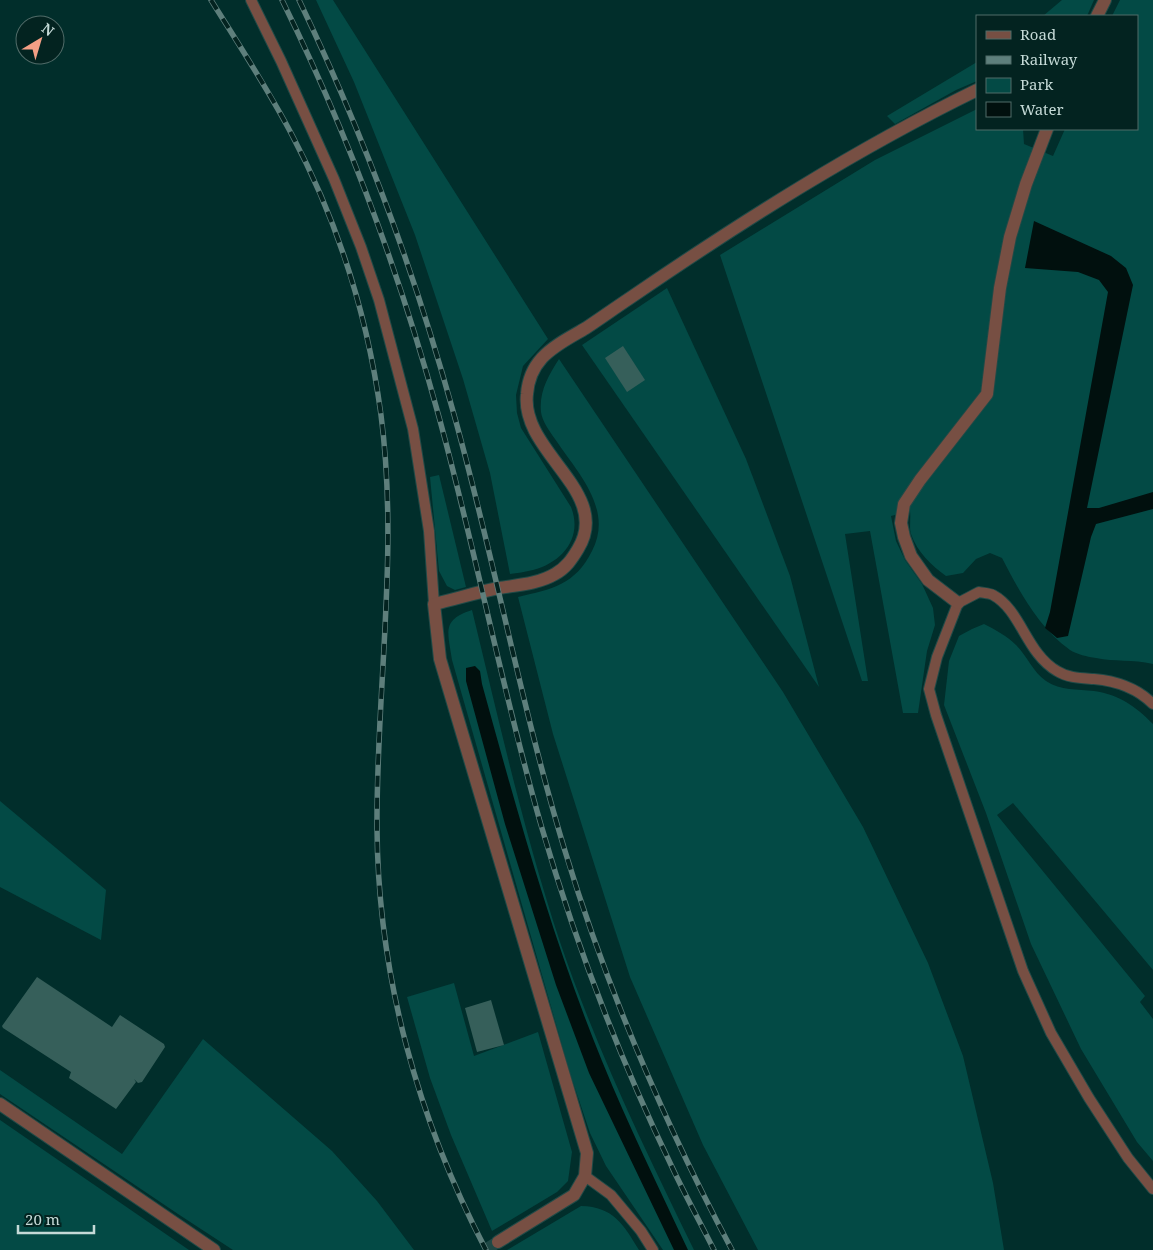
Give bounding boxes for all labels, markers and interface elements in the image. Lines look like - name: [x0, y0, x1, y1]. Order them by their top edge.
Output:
- north arrow: [15, 15, 65, 65]
- legend: [976, 15, 1138, 130]
- text: N: [38, 18, 59, 40]
- text: Road: [1020, 24, 1056, 44]
- text: Railway: [1020, 49, 1078, 69]
- text: Park: [1020, 74, 1054, 94]
- text: Water: [1020, 99, 1063, 119]
- scale bar: [18, 1202, 94, 1234]
- text: 20 m: [25, 1209, 60, 1229]

